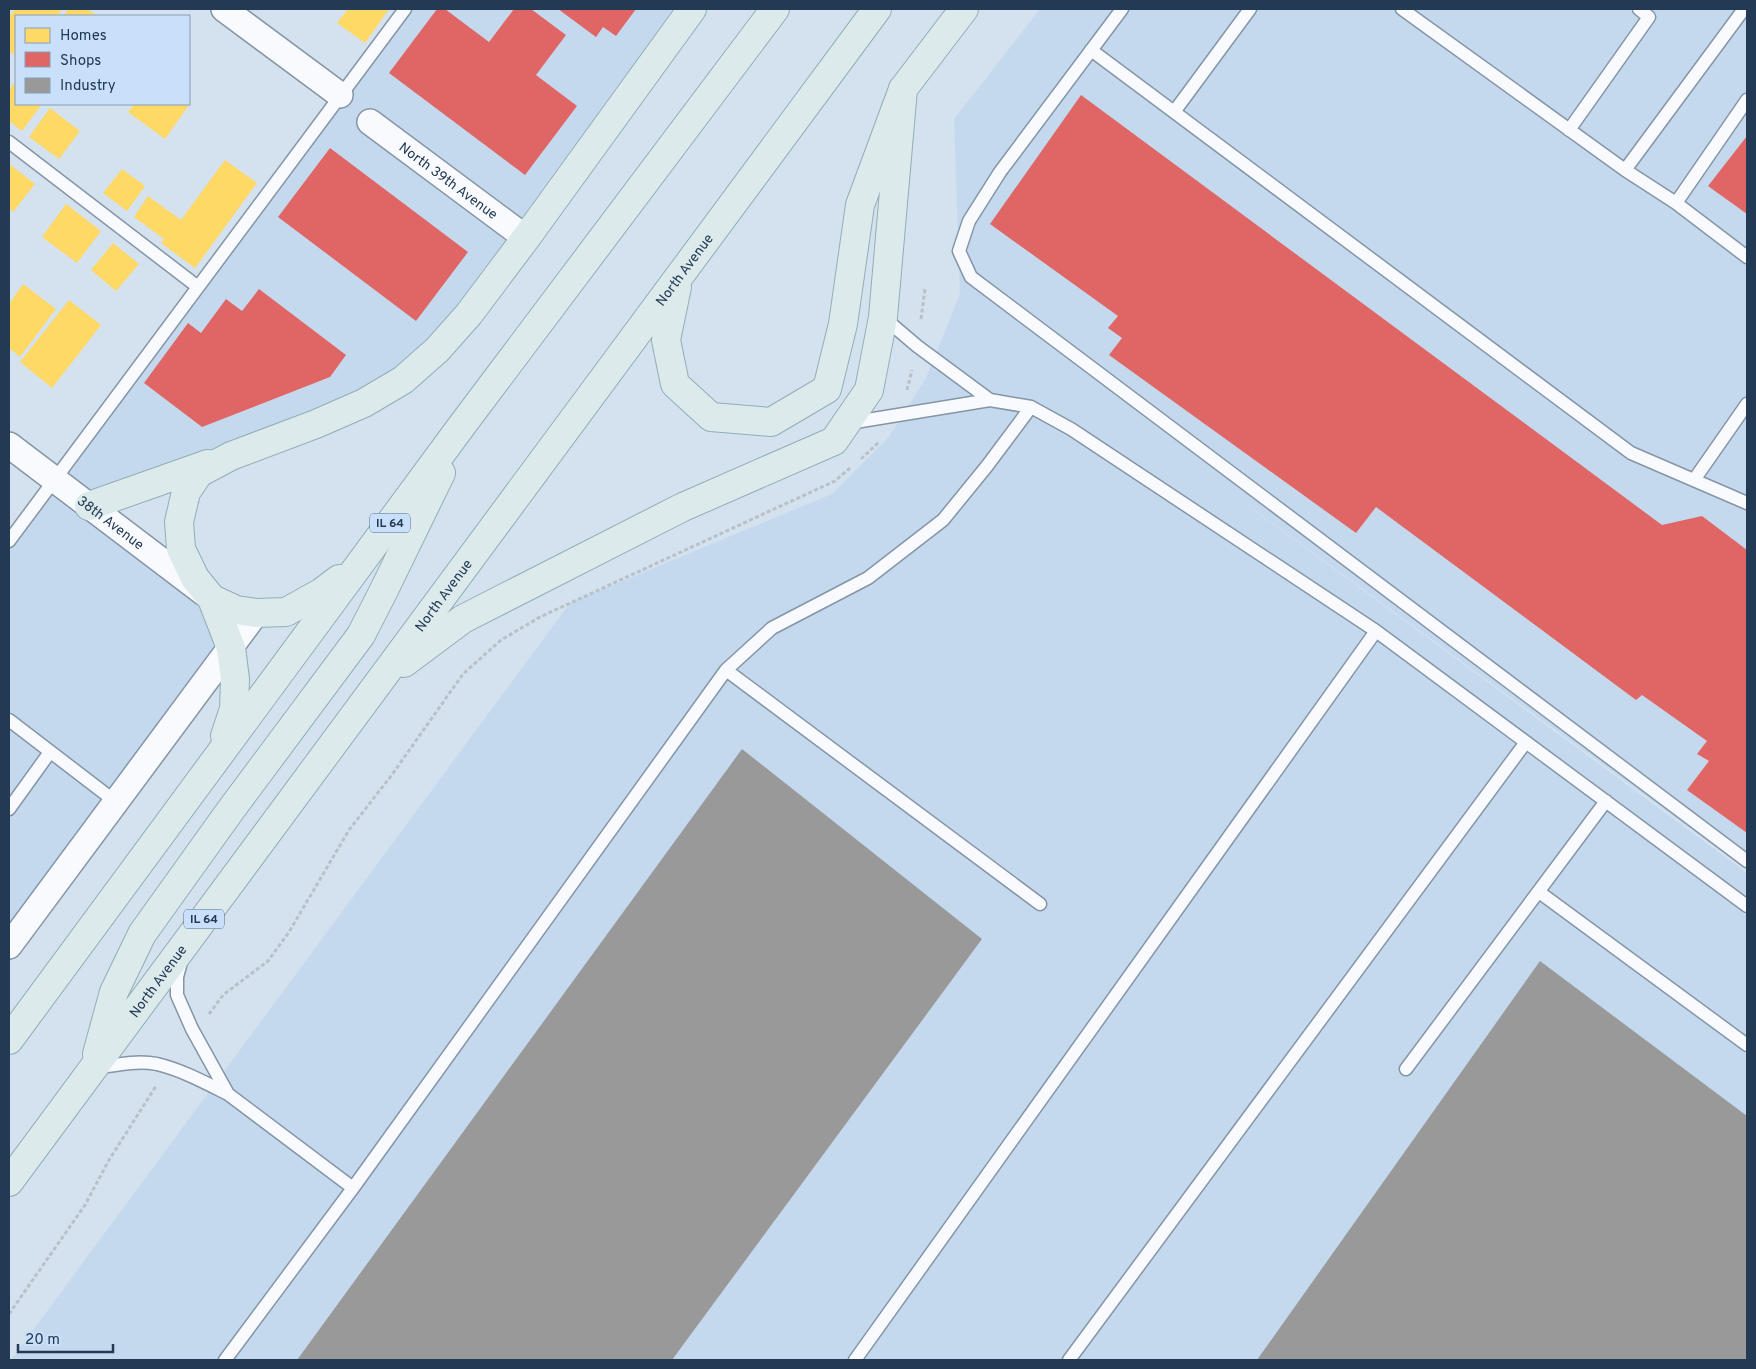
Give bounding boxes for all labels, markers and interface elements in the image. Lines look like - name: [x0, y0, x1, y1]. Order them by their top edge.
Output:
- legend: [15, 15, 190, 105]
- text: Homes: [60, 27, 107, 46]
- text: Shops: [60, 52, 101, 71]
- text: Industry: [60, 77, 116, 96]
- street label: North 39th Avenue: [395, 139, 500, 224]
- street label: North Avenue: [653, 231, 718, 310]
- street label: 38th Avenue: [73, 493, 147, 554]
- road number: IL 64: [370, 514, 410, 532]
- street label: North Avenue: [412, 557, 477, 636]
- road number: IL 64: [184, 910, 224, 929]
- street label: North Avenue: [127, 942, 191, 1021]
- scale bar: [18, 1322, 112, 1354]
- text: 20 m: [25, 1331, 60, 1350]

